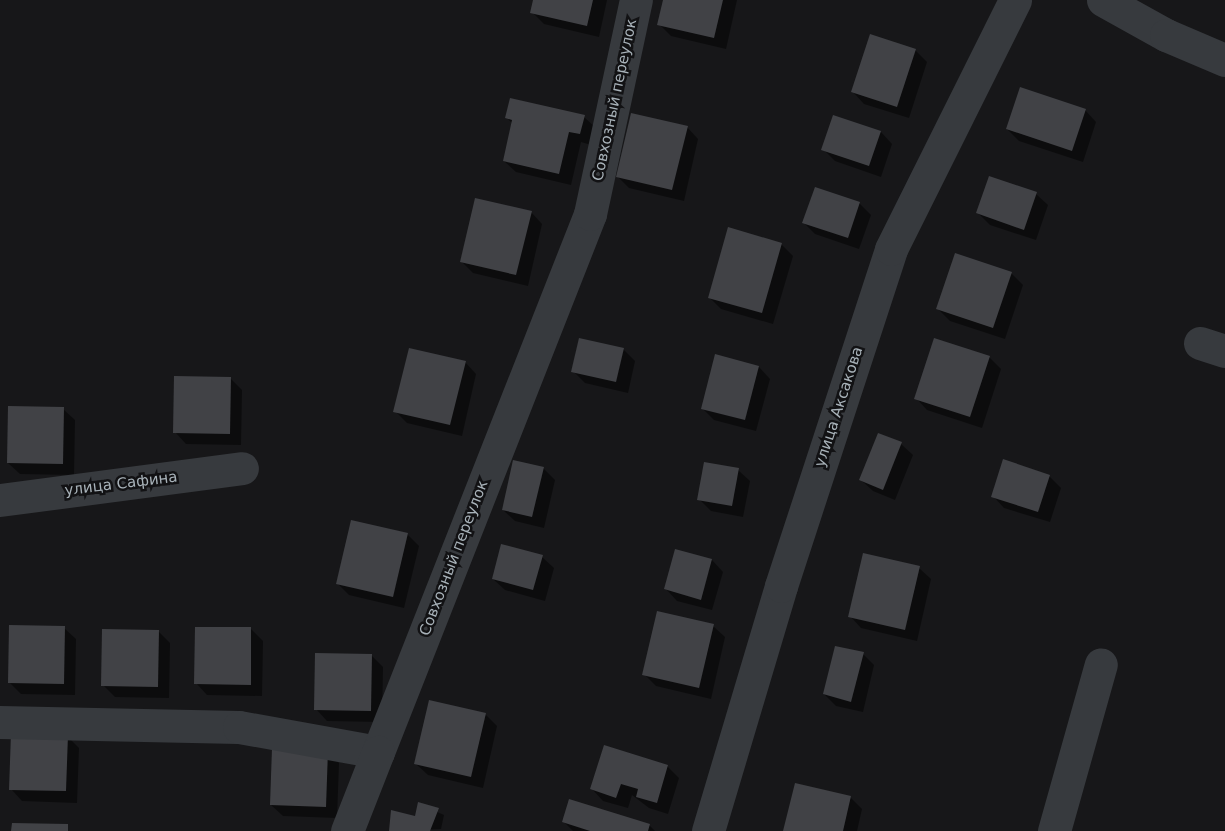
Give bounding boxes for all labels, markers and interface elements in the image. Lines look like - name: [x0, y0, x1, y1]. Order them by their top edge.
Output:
- street label: Совхозный переулок: [589, 17, 641, 183]
- street label: улица Аксакова: [811, 345, 867, 469]
- street label: улица Сафина: [64, 468, 178, 500]
- street label: Совхозный переулок: [416, 478, 492, 638]

